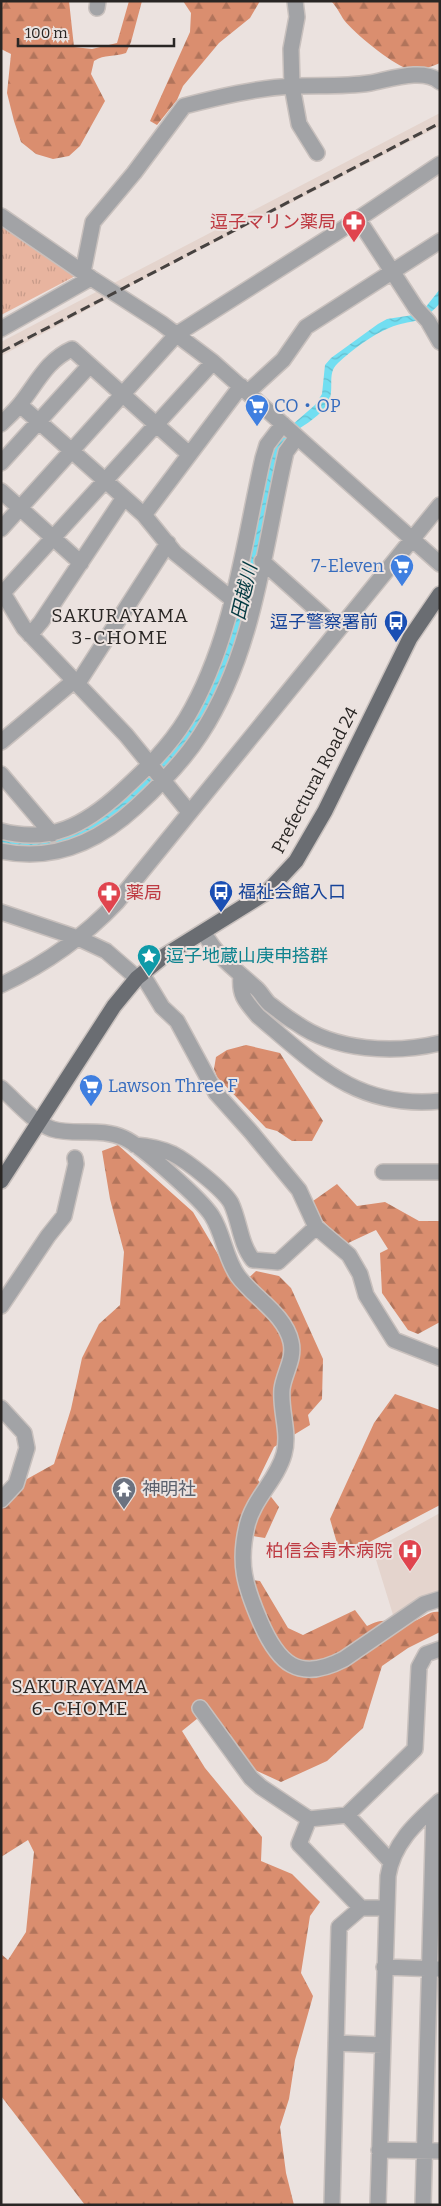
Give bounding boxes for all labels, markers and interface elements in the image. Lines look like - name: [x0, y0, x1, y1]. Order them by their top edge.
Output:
- scale bar: [18, 15, 174, 47]
- text: 100 m: [25, 24, 68, 42]
- pharmacy icon: 逗子マリン薬局: [341, 209, 367, 243]
- place label: 逗子マリン薬局: [210, 211, 336, 233]
- supermarket icon: CO・OP: [244, 393, 270, 427]
- place label: CO・OP: [274, 395, 341, 417]
- supermarket icon: 7-Eleven: [389, 553, 415, 587]
- place label: 7-Eleven: [311, 555, 385, 577]
- water label: 田越川: [226, 560, 262, 622]
- district label: SAKURAYAMA 3-CHOME: [51, 604, 189, 649]
- bus stop icon: 逗子警察署前: [383, 609, 409, 643]
- place label: 逗子警察署前: [270, 611, 378, 633]
- street label: Prefectural Road 24: [267, 703, 363, 857]
- bus stop icon: 福祉会館入口: [208, 879, 234, 913]
- pharmacy icon: 薬局: [96, 880, 122, 914]
- place label: 福祉会館入口: [238, 881, 346, 903]
- place label: 薬局: [126, 882, 162, 904]
- place icon: 逗子地蔵山庚申搭群: [136, 943, 162, 977]
- place label: 逗子地蔵山庚申搭群: [166, 945, 328, 967]
- supermarket icon: Lawson Three F: [78, 1073, 104, 1107]
- place label: Lawson Three F: [108, 1075, 238, 1097]
- temple icon: 神明社: [111, 1476, 137, 1510]
- place label: 神明社: [142, 1478, 196, 1500]
- hospital icon: 柏信会青木病院: [397, 1538, 423, 1572]
- place label: 柏信会青木病院: [266, 1540, 392, 1562]
- district label: SAKURAYAMA 6-CHOME: [11, 1675, 149, 1720]

